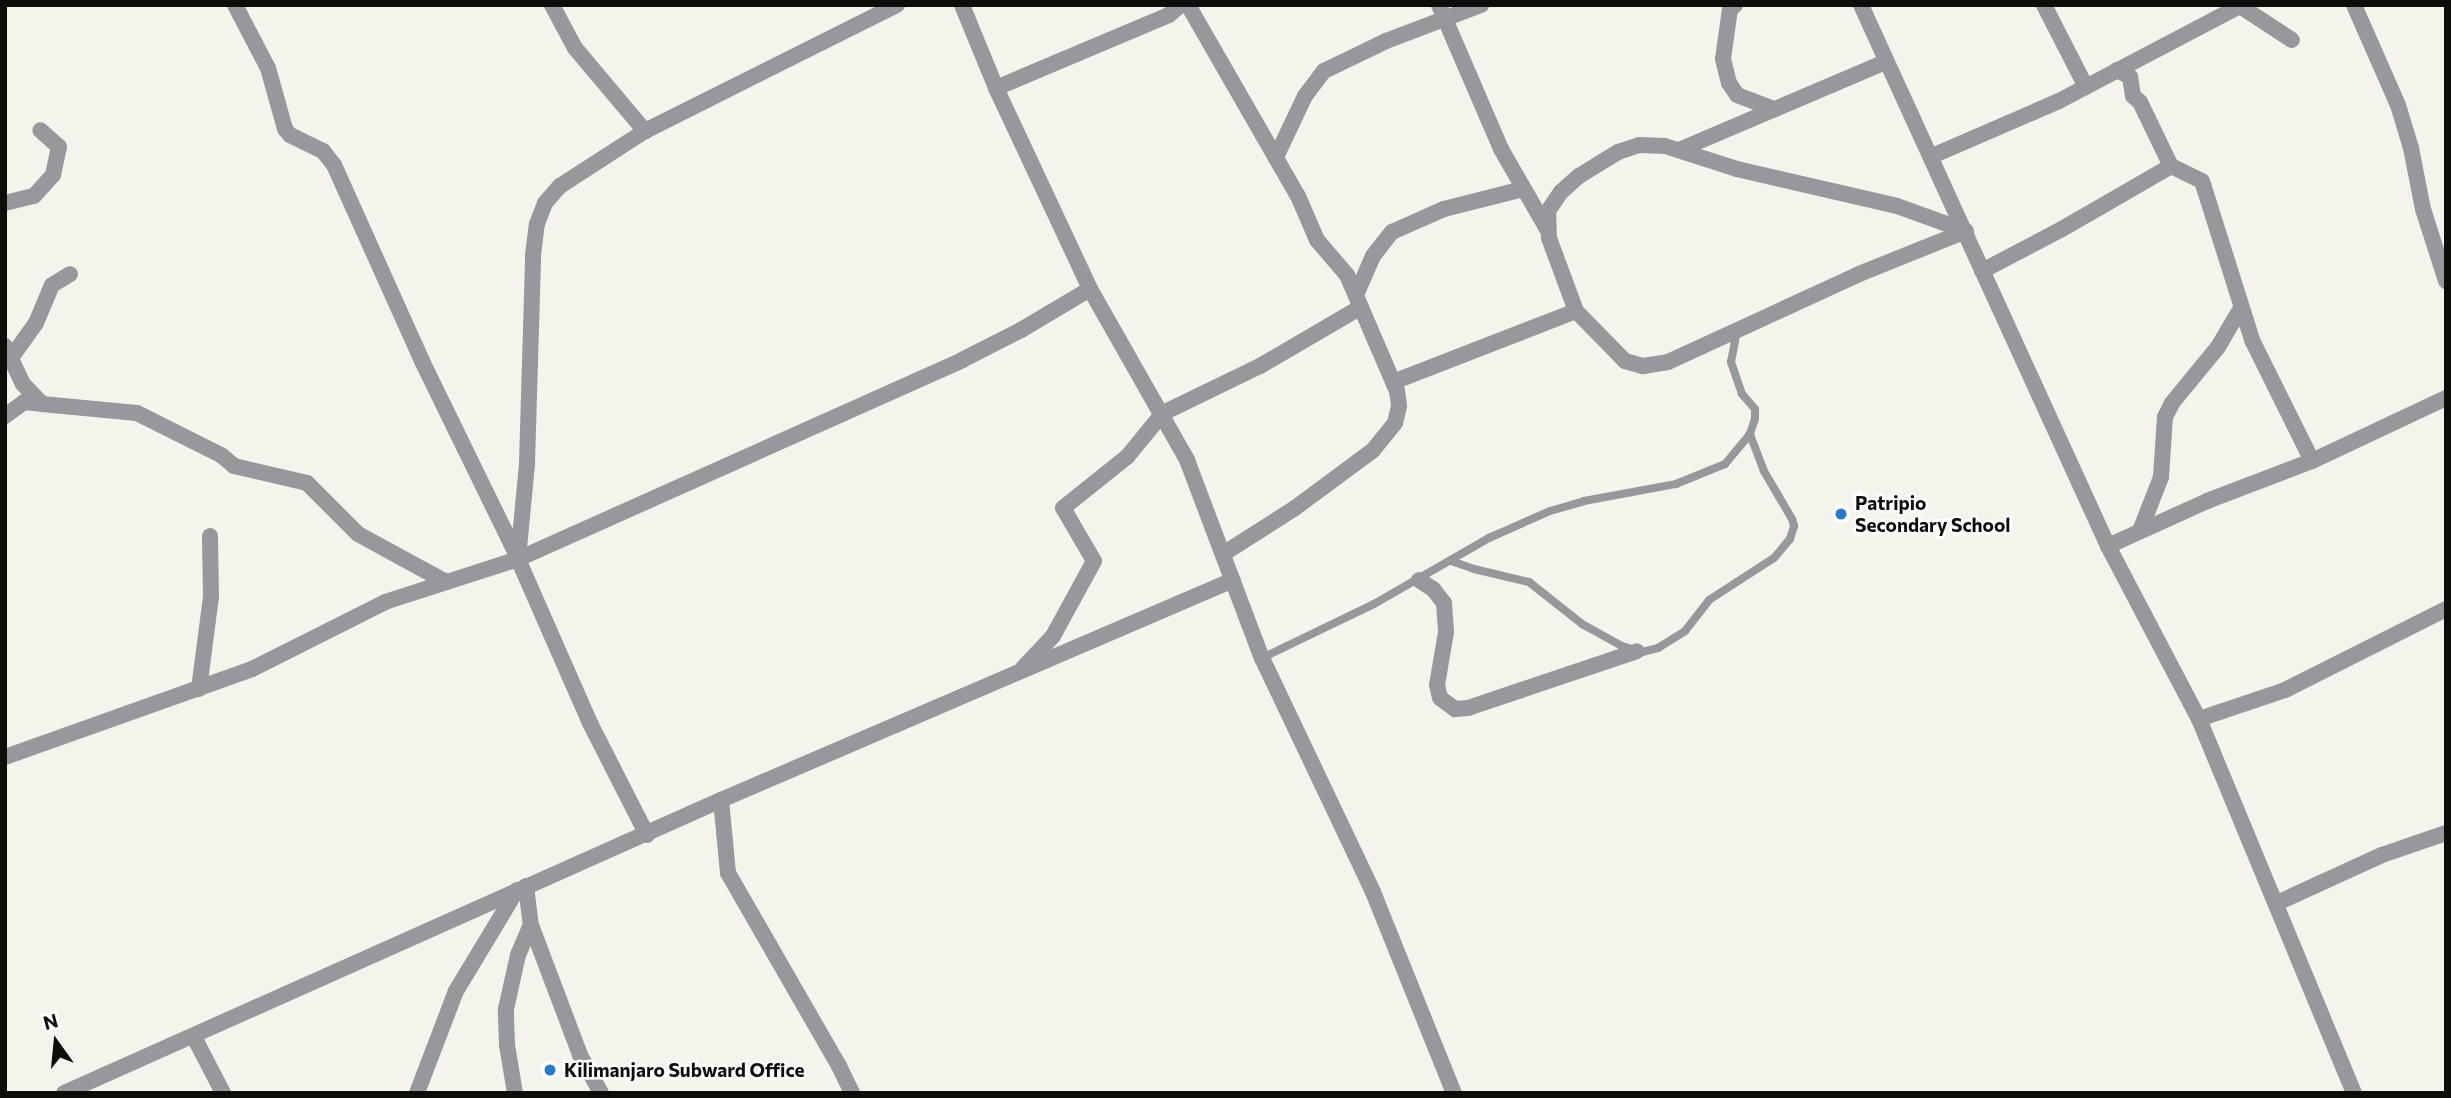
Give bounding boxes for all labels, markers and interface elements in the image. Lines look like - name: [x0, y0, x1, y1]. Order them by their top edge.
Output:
- place label: Patripio Secondary School: [1855, 492, 2010, 536]
- marker: Patripio Secondary School: [1833, 506, 1849, 522]
- north arrow: [21, 1007, 91, 1077]
- text: N: [41, 1008, 60, 1034]
- place label: Kilimanjaro Subward Office: [564, 1059, 805, 1081]
- marker: Kilimanjaro Subward Office: [542, 1062, 558, 1078]

